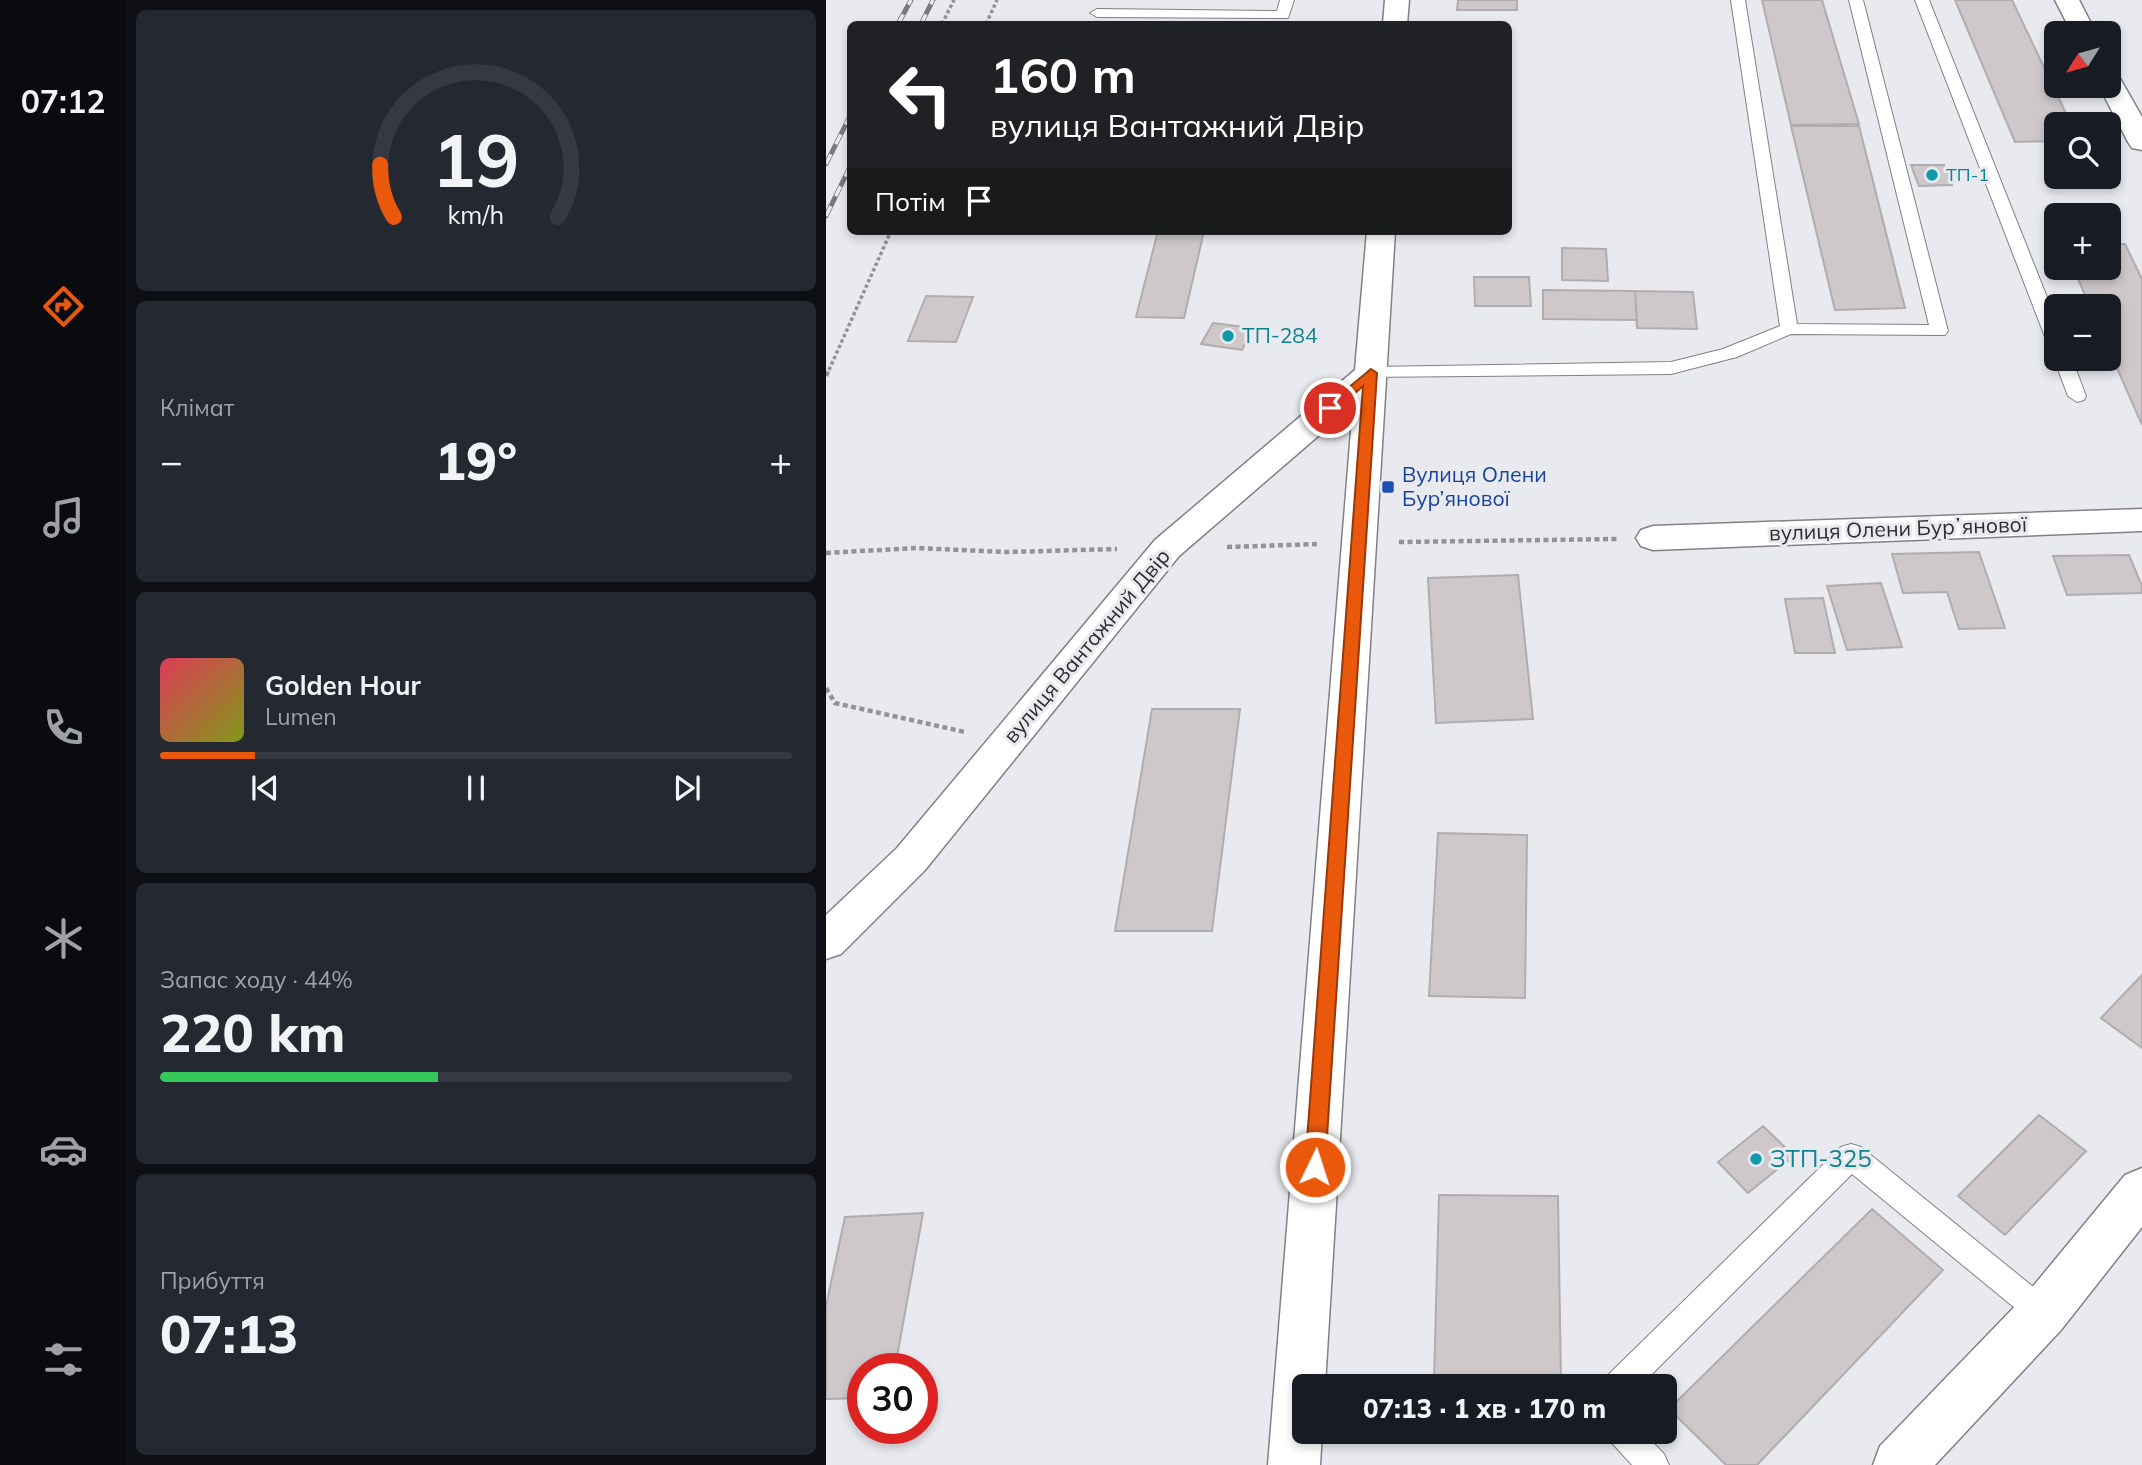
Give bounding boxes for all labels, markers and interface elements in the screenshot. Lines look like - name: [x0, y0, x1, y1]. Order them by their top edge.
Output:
- north arrow: [2044, 21, 2121, 98]
- map controls: [2044, 21, 2121, 371]
- text: 160 m: [990, 44, 1136, 105]
- icon: left: [875, 49, 966, 140]
- text: 07:12: [21, 81, 105, 121]
- text: вулиця Вантажний Двір: [990, 105, 1364, 145]
- button: search: [2044, 112, 2121, 189]
- text: 19: [432, 114, 520, 205]
- place label: ТП-1: [1946, 163, 1989, 186]
- marker: ТП-1: [1924, 167, 1940, 183]
- icon: arrive: [960, 182, 998, 220]
- text: Потім: [875, 185, 946, 218]
- text: km/h: [448, 198, 504, 229]
- button: +: [2044, 203, 2121, 280]
- icon: directions: [39, 282, 88, 331]
- button: −: [2044, 294, 2121, 371]
- place label: ТП-284: [1242, 322, 1318, 348]
- marker: ТП-284: [1220, 328, 1236, 344]
- pin: [1300, 378, 1360, 438]
- icon: arrive: [1311, 389, 1349, 427]
- text: Клімат: [160, 393, 234, 422]
- text: 19°: [435, 428, 517, 493]
- text: −: [160, 437, 183, 485]
- text: +: [769, 437, 792, 485]
- place label: Вулиця Олени Бур’янової: [1402, 461, 1547, 511]
- marker: Вулиця Олени Бур’янової: [1380, 479, 1396, 495]
- icon: music: [39, 493, 88, 542]
- street label: вулиця Олени Бурʼянової: [1768, 510, 2028, 545]
- street label: вулиця Вантажний Двір: [997, 543, 1175, 748]
- text: Golden Hour: [265, 669, 421, 702]
- text: Lumen: [265, 702, 337, 731]
- icon: phone: [39, 703, 88, 752]
- icon: previous: [246, 769, 284, 807]
- icon: pause: [457, 769, 495, 807]
- icon: next: [668, 769, 706, 807]
- icon: climate: [39, 914, 88, 963]
- text: Запас ходу · 44%: [160, 965, 353, 994]
- text: 220 km: [160, 1000, 345, 1065]
- icon: car: [39, 1125, 88, 1174]
- position arrow: [1278, 1130, 1352, 1204]
- place label: ЗТП-325: [1770, 1143, 1872, 1173]
- marker: ЗТП-325: [1748, 1151, 1764, 1167]
- text: Прибуття: [160, 1266, 265, 1295]
- text: 07:13: [160, 1301, 298, 1366]
- icon: filters: [39, 1335, 88, 1384]
- speed limit sign: 30: [847, 1353, 938, 1444]
- text: 07:13 · 1 хв · 170 m: [1363, 1392, 1606, 1425]

